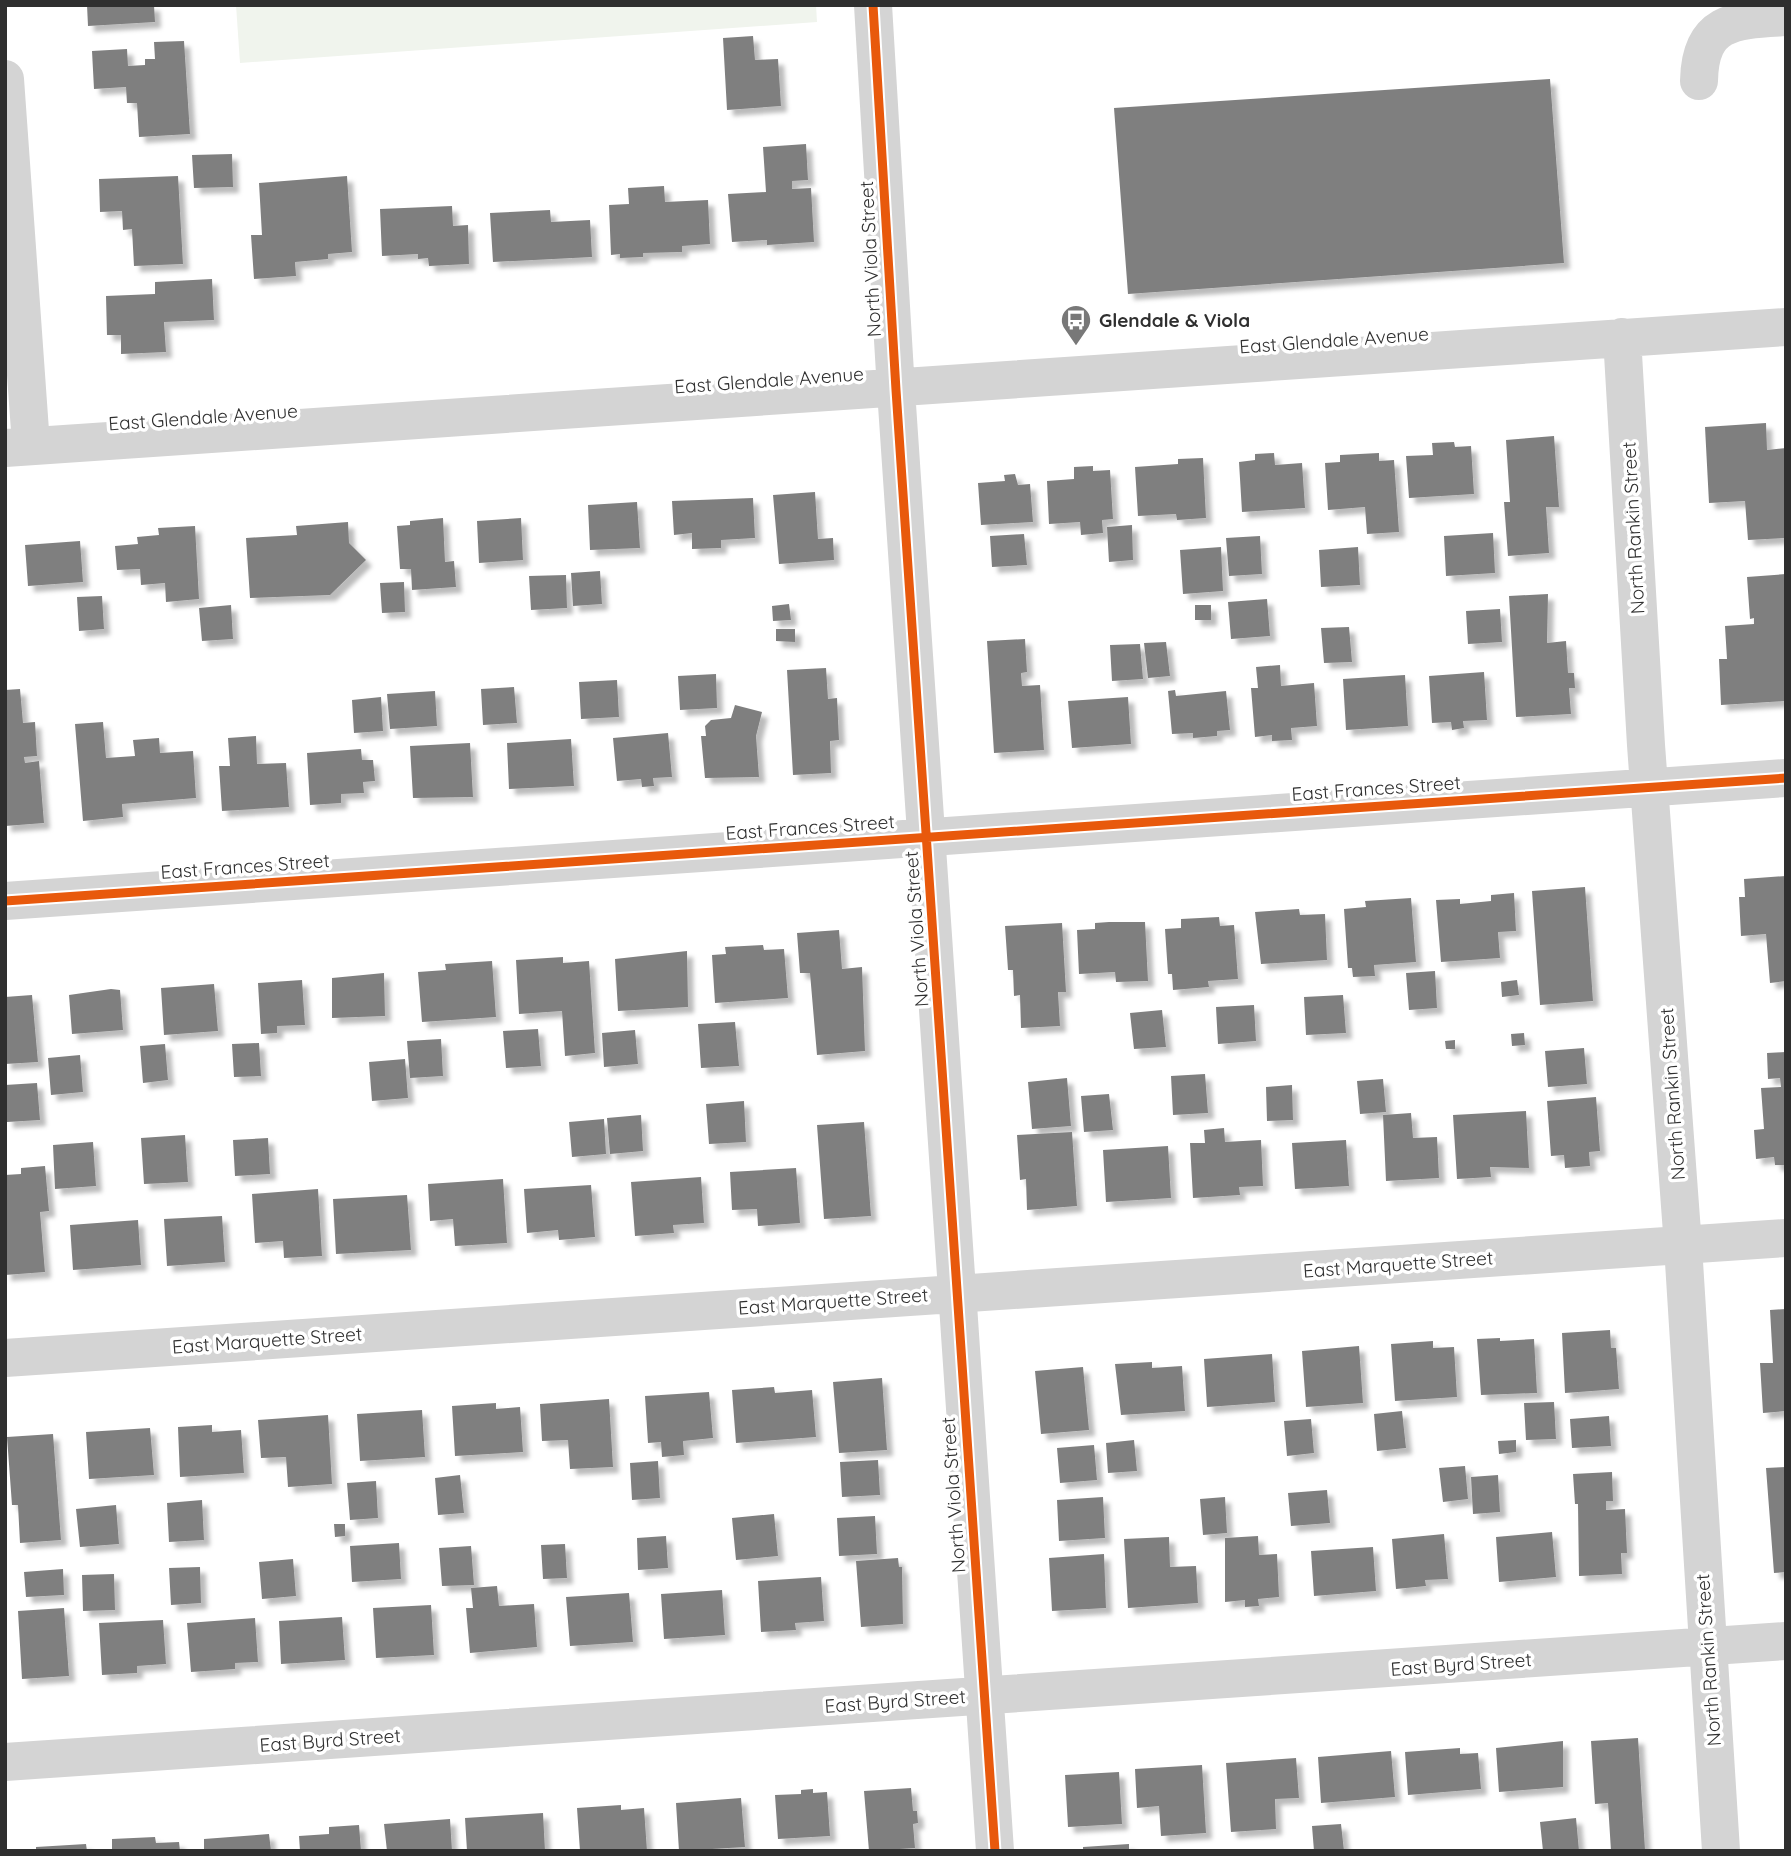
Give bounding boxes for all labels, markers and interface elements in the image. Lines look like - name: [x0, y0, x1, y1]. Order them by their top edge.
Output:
- street label: North Viola Street: [854, 180, 886, 338]
- bus stop icon: Glendale & Viola: [1059, 303, 1093, 347]
- place label: Glendale & Viola: [1099, 308, 1250, 332]
- street label: East Glendale Avenue: [1238, 321, 1430, 359]
- street label: East Glendale Avenue: [673, 361, 865, 399]
- street label: East Glendale Avenue: [107, 398, 299, 436]
- street label: North Rankin Street: [1616, 441, 1650, 615]
- street label: East Frances Street: [1291, 770, 1461, 806]
- street label: East Frances Street: [725, 809, 895, 845]
- street label: East Frances Street: [160, 848, 330, 884]
- street label: North Viola Street: [899, 850, 933, 1008]
- street label: North Rankin Street: [1654, 1007, 1690, 1181]
- street label: East Marquette Street: [1302, 1245, 1494, 1283]
- street label: East Marquette Street: [737, 1282, 929, 1320]
- street label: East Marquette Street: [171, 1321, 363, 1359]
- street label: North Viola Street: [936, 1416, 970, 1574]
- street label: North Rankin Street: [1690, 1573, 1726, 1747]
- street label: East Byrd Street: [1390, 1647, 1532, 1681]
- street label: East Byrd Street: [824, 1684, 966, 1718]
- street label: East Byrd Street: [259, 1723, 401, 1757]

